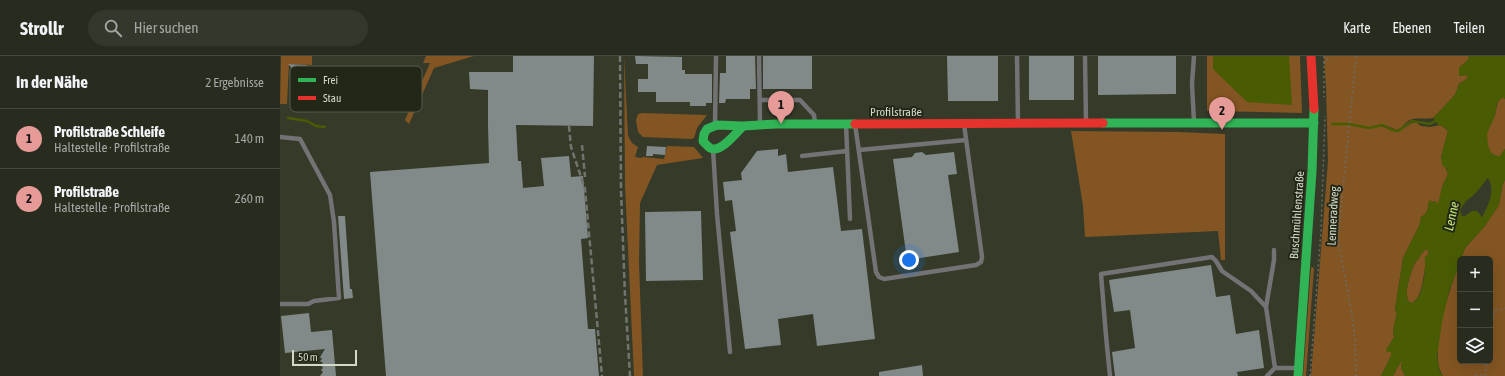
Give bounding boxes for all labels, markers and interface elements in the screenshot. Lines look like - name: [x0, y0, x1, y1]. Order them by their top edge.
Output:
- search box: [88, 10, 368, 46]
- text: Strollr: [20, 17, 64, 39]
- icon: search: [102, 17, 124, 39]
- text: Hier suchen: [134, 19, 199, 36]
- text: Karte: [1343, 20, 1370, 36]
- text: Ebenen: [1392, 20, 1431, 36]
- text: Teilen: [1453, 20, 1485, 36]
- legend: [290, 66, 422, 112]
- text: In der Nähe: [16, 72, 88, 92]
- text: Frei: [323, 74, 338, 86]
- text: 2 Ergebnisse: [205, 75, 264, 90]
- pin: 1: [768, 91, 794, 124]
- text: Stau: [323, 92, 341, 104]
- pin: 2: [1209, 97, 1235, 130]
- street label: Profilstraße: [870, 105, 922, 119]
- text: Profilstraße Schleife: [54, 123, 165, 140]
- text: 1: [26, 131, 32, 146]
- text: 140 m: [235, 131, 264, 146]
- text: Haltestelle · Profilstraße: [54, 140, 170, 155]
- street label: Buschmühlenstraße: [1287, 171, 1307, 259]
- text: Profilstraße: [54, 183, 119, 200]
- street label: Lenneradweg: [1324, 185, 1342, 246]
- text: 2: [26, 191, 32, 206]
- text: 260 m: [235, 191, 264, 206]
- text: Haltestelle · Profilstraße: [54, 200, 170, 215]
- water label: Lenne: [1441, 200, 1462, 232]
- your location: [899, 250, 919, 270]
- map controls: [1457, 256, 1493, 364]
- button: +: [1457, 256, 1493, 292]
- button: −: [1457, 292, 1493, 328]
- button: layers: [1457, 328, 1493, 364]
- scale bar: [292, 348, 357, 367]
- text: 50 m: [298, 351, 318, 363]

